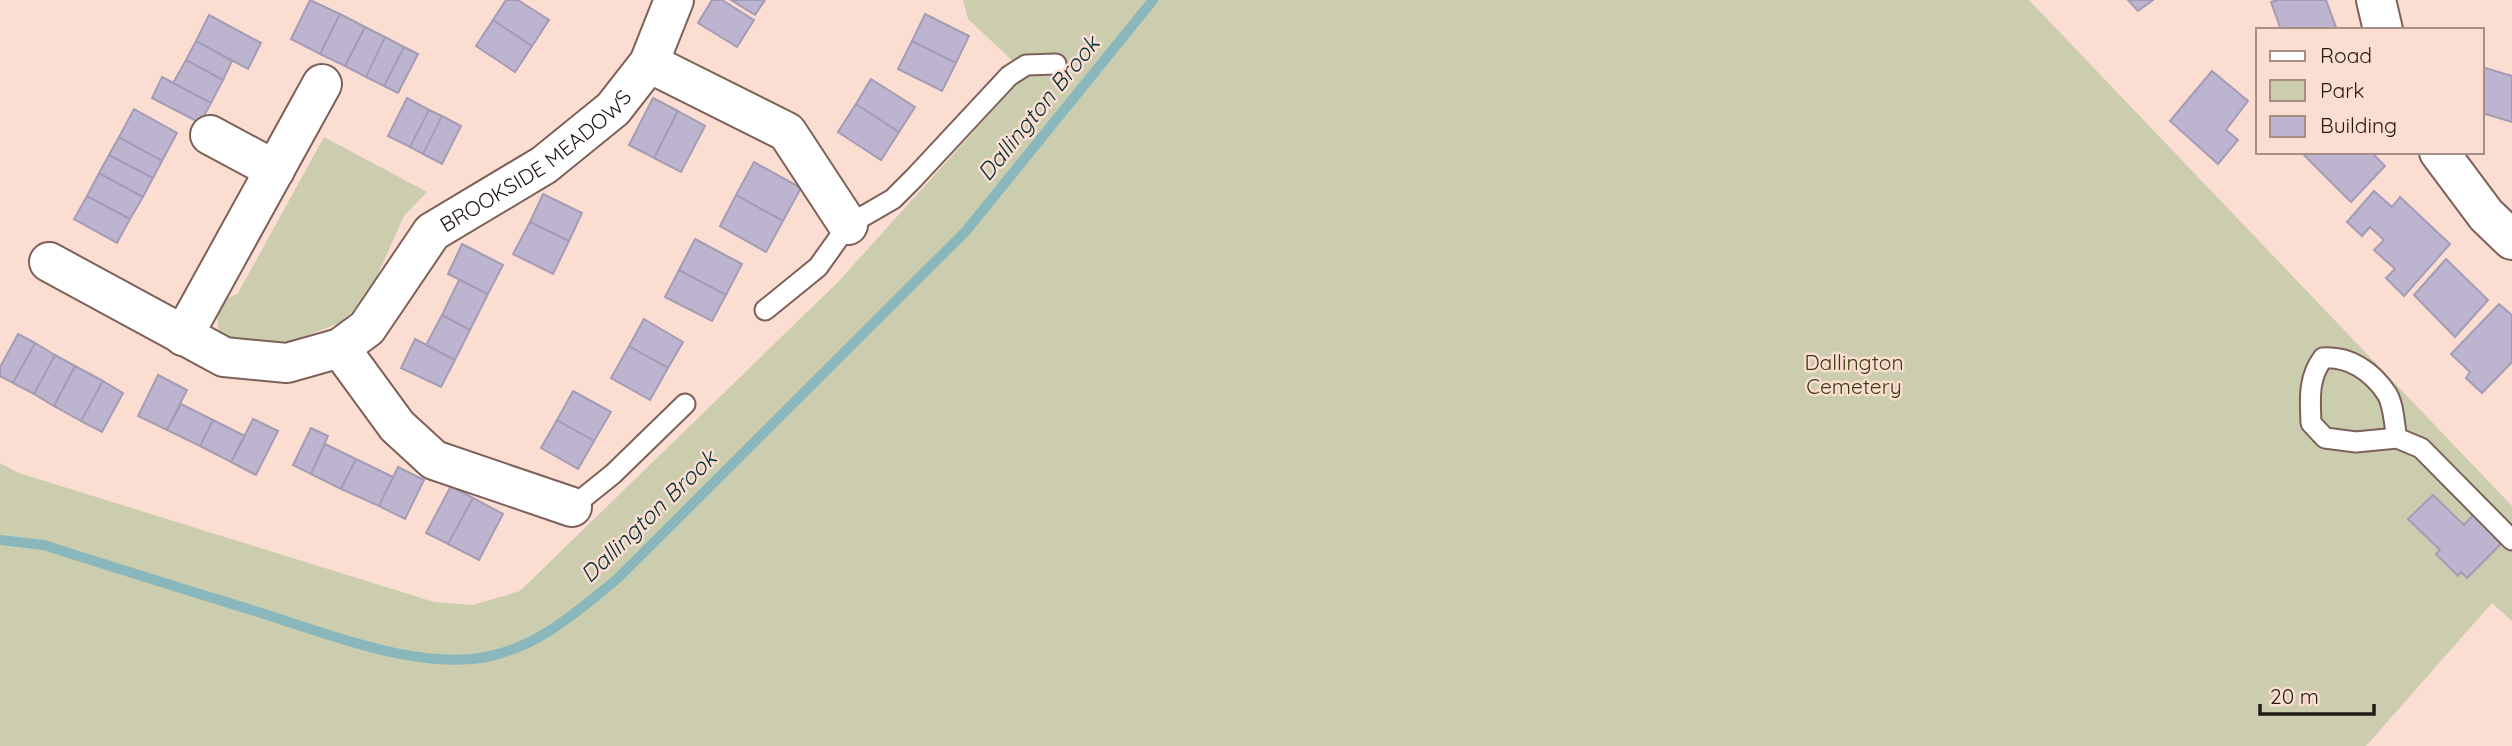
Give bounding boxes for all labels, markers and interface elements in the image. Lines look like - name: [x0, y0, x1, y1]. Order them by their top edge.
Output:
- water label: Dallington Brook: [971, 28, 1106, 186]
- legend: [2256, 28, 2484, 154]
- text: Road: [2320, 42, 2372, 68]
- text: Park: [2320, 77, 2364, 103]
- street label: BROOKSIDE MEADOWS: [435, 84, 636, 237]
- text: Building: [2320, 112, 2397, 138]
- park label: Dallington Cemetery: [1804, 349, 1904, 399]
- water label: Dallington Brook: [574, 443, 723, 588]
- scale bar: [2260, 672, 2374, 716]
- text: 20 m: [2270, 683, 2319, 709]

